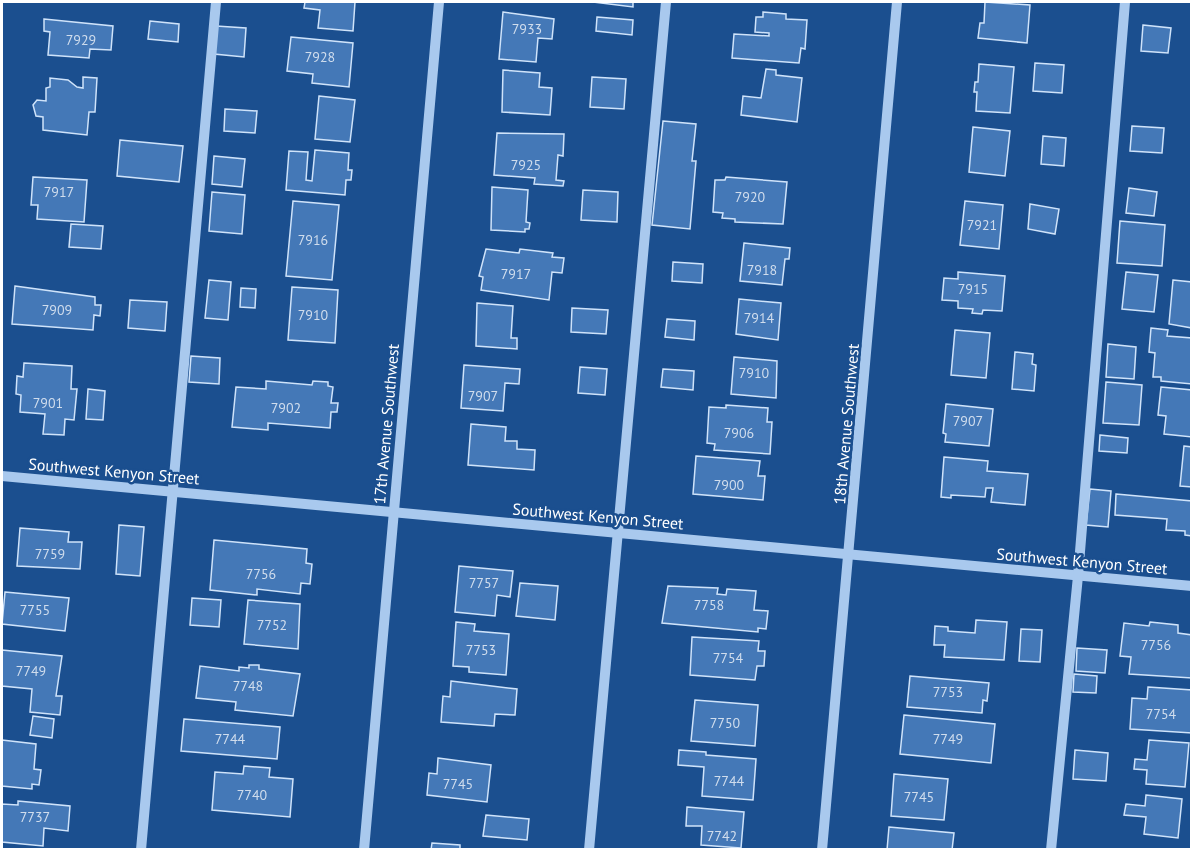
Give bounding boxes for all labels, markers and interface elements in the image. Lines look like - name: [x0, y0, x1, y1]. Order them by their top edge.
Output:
- house number: 7933: [512, 20, 542, 38]
- house number: 7929: [66, 31, 96, 49]
- house number: 7928: [305, 48, 335, 66]
- house number: 7925: [511, 156, 541, 174]
- house number: 7917: [44, 183, 74, 201]
- house number: 7920: [735, 188, 766, 206]
- house number: 7921: [967, 216, 997, 234]
- house number: 7916: [298, 231, 328, 249]
- house number: 7918: [747, 261, 777, 279]
- house number: 7917: [501, 265, 531, 283]
- house number: 7915: [958, 280, 988, 298]
- house number: 7909: [42, 301, 72, 319]
- house number: 7910: [298, 306, 329, 324]
- house number: 7914: [744, 309, 775, 327]
- street label: 17th Avenue Southwest: [369, 342, 403, 505]
- street label: 18th Avenue Southwest: [829, 342, 863, 505]
- house number: 7910: [739, 364, 770, 382]
- house number: 7907: [468, 387, 498, 405]
- house number: 7901: [33, 394, 63, 412]
- house number: 7902: [271, 399, 301, 417]
- house number: 7907: [953, 412, 983, 430]
- house number: 7906: [724, 424, 754, 442]
- street label: Southwest Kenyon Street: [28, 454, 201, 488]
- house number: 7900: [714, 476, 745, 494]
- street label: Southwest Kenyon Street: [512, 499, 685, 533]
- street label: Southwest Kenyon Street: [996, 544, 1169, 578]
- house number: 7759: [35, 545, 65, 563]
- house number: 7756: [246, 565, 276, 583]
- house number: 7757: [469, 574, 499, 592]
- house number: 7758: [694, 596, 724, 614]
- house number: 7755: [20, 601, 50, 619]
- house number: 7752: [257, 616, 287, 634]
- house number: 7756: [1141, 636, 1171, 654]
- house number: 7753: [466, 641, 496, 659]
- house number: 7754: [713, 649, 744, 667]
- house number: 7749: [16, 662, 46, 680]
- house number: 7748: [233, 677, 263, 695]
- house number: 7753: [933, 683, 963, 701]
- house number: 7754: [1146, 705, 1177, 723]
- house number: 7750: [710, 714, 741, 732]
- house number: 7744: [215, 730, 246, 748]
- house number: 7749: [933, 730, 963, 748]
- house number: 7744: [714, 772, 745, 790]
- house number: 7745: [443, 775, 473, 793]
- house number: 7740: [237, 786, 268, 804]
- house number: 7745: [904, 788, 934, 806]
- house number: 7737: [20, 808, 50, 826]
- house number: 7742: [707, 827, 737, 845]

